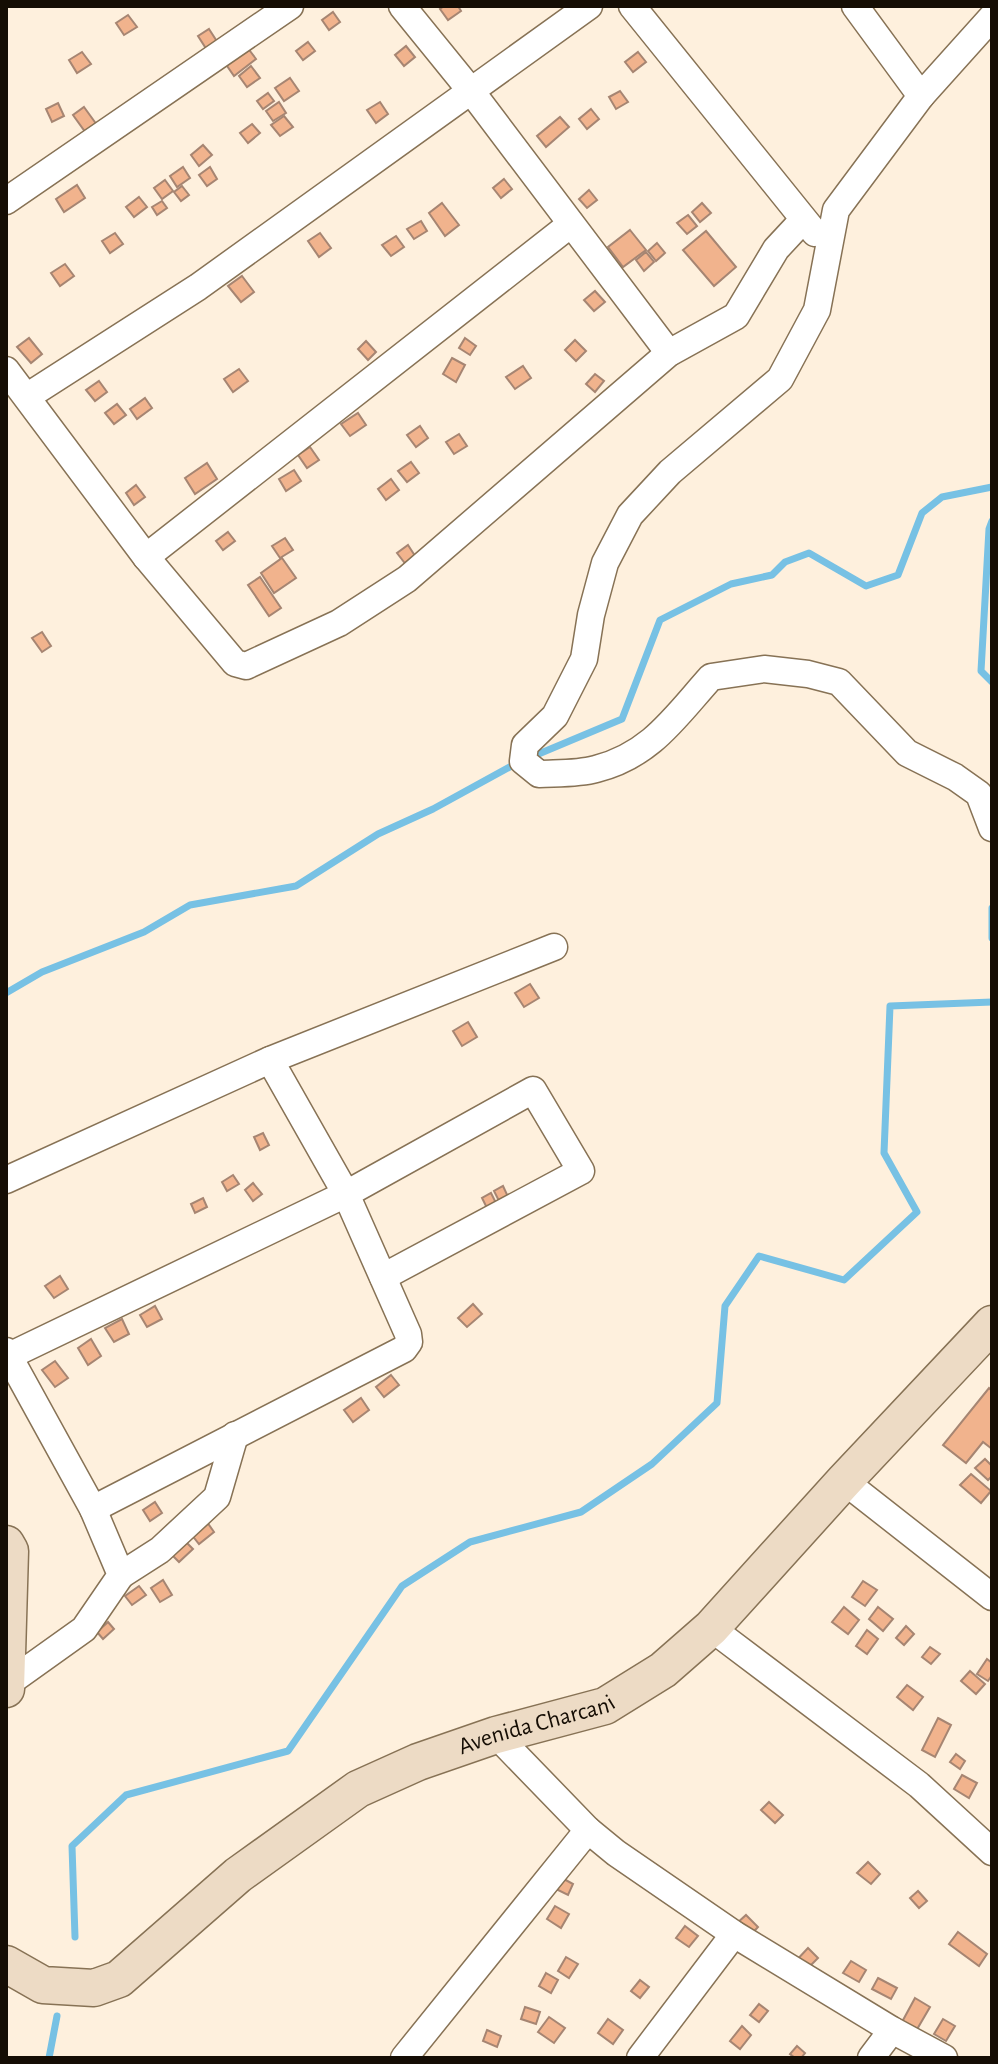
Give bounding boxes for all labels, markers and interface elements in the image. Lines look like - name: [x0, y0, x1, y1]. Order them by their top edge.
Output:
- street label: Avenida Charcani: [455, 1691, 620, 1759]

